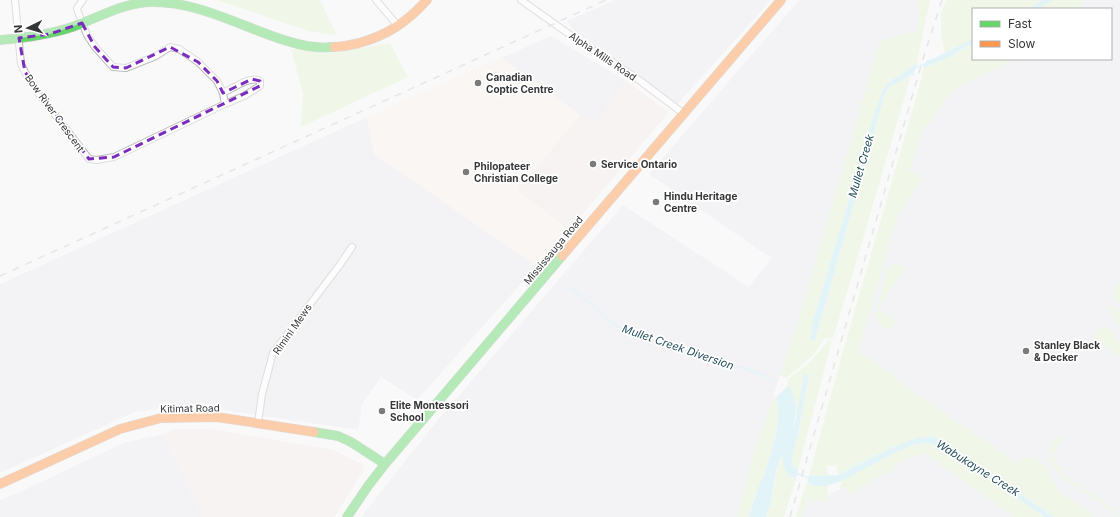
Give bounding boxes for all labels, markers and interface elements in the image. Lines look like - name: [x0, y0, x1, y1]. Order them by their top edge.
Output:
- north arrow: [8, 8, 48, 48]
- legend: [972, 8, 1112, 60]
- text: Fast: [1008, 16, 1032, 31]
- text: N: [11, 24, 25, 34]
- street label: Alpha Mills Road: [567, 29, 639, 83]
- text: Slow: [1008, 36, 1036, 51]
- place label: Canadian Coptic Centre: [486, 71, 554, 95]
- street label: Bow River Crescent: [23, 72, 88, 155]
- marker: Canadian Coptic Centre: [473, 78, 483, 88]
- water label: Mullet Creek: [845, 132, 877, 199]
- place label: Service Ontario: [601, 158, 677, 170]
- marker: Service Ontario: [588, 159, 598, 169]
- place label: Philopateer Christian College: [474, 160, 558, 185]
- marker: Philopateer Christian College: [461, 167, 471, 177]
- place label: Hindu Heritage Centre: [664, 190, 737, 214]
- marker: Hindu Heritage Centre: [651, 197, 661, 207]
- street label: Mississauga Road: [521, 214, 585, 286]
- street label: Rimini Mews: [270, 301, 314, 357]
- water label: Mullet Creek Diversion: [620, 321, 736, 373]
- place label: Stanley Black & Decker: [1034, 339, 1100, 363]
- marker: Stanley Black & Decker: [1021, 346, 1031, 356]
- place label: Elite Montessori School: [390, 399, 469, 423]
- street label: Kitimat Road: [160, 401, 220, 415]
- marker: Elite Montessori School: [377, 406, 387, 416]
- water label: Wabukayne Creek: [934, 437, 1023, 500]

